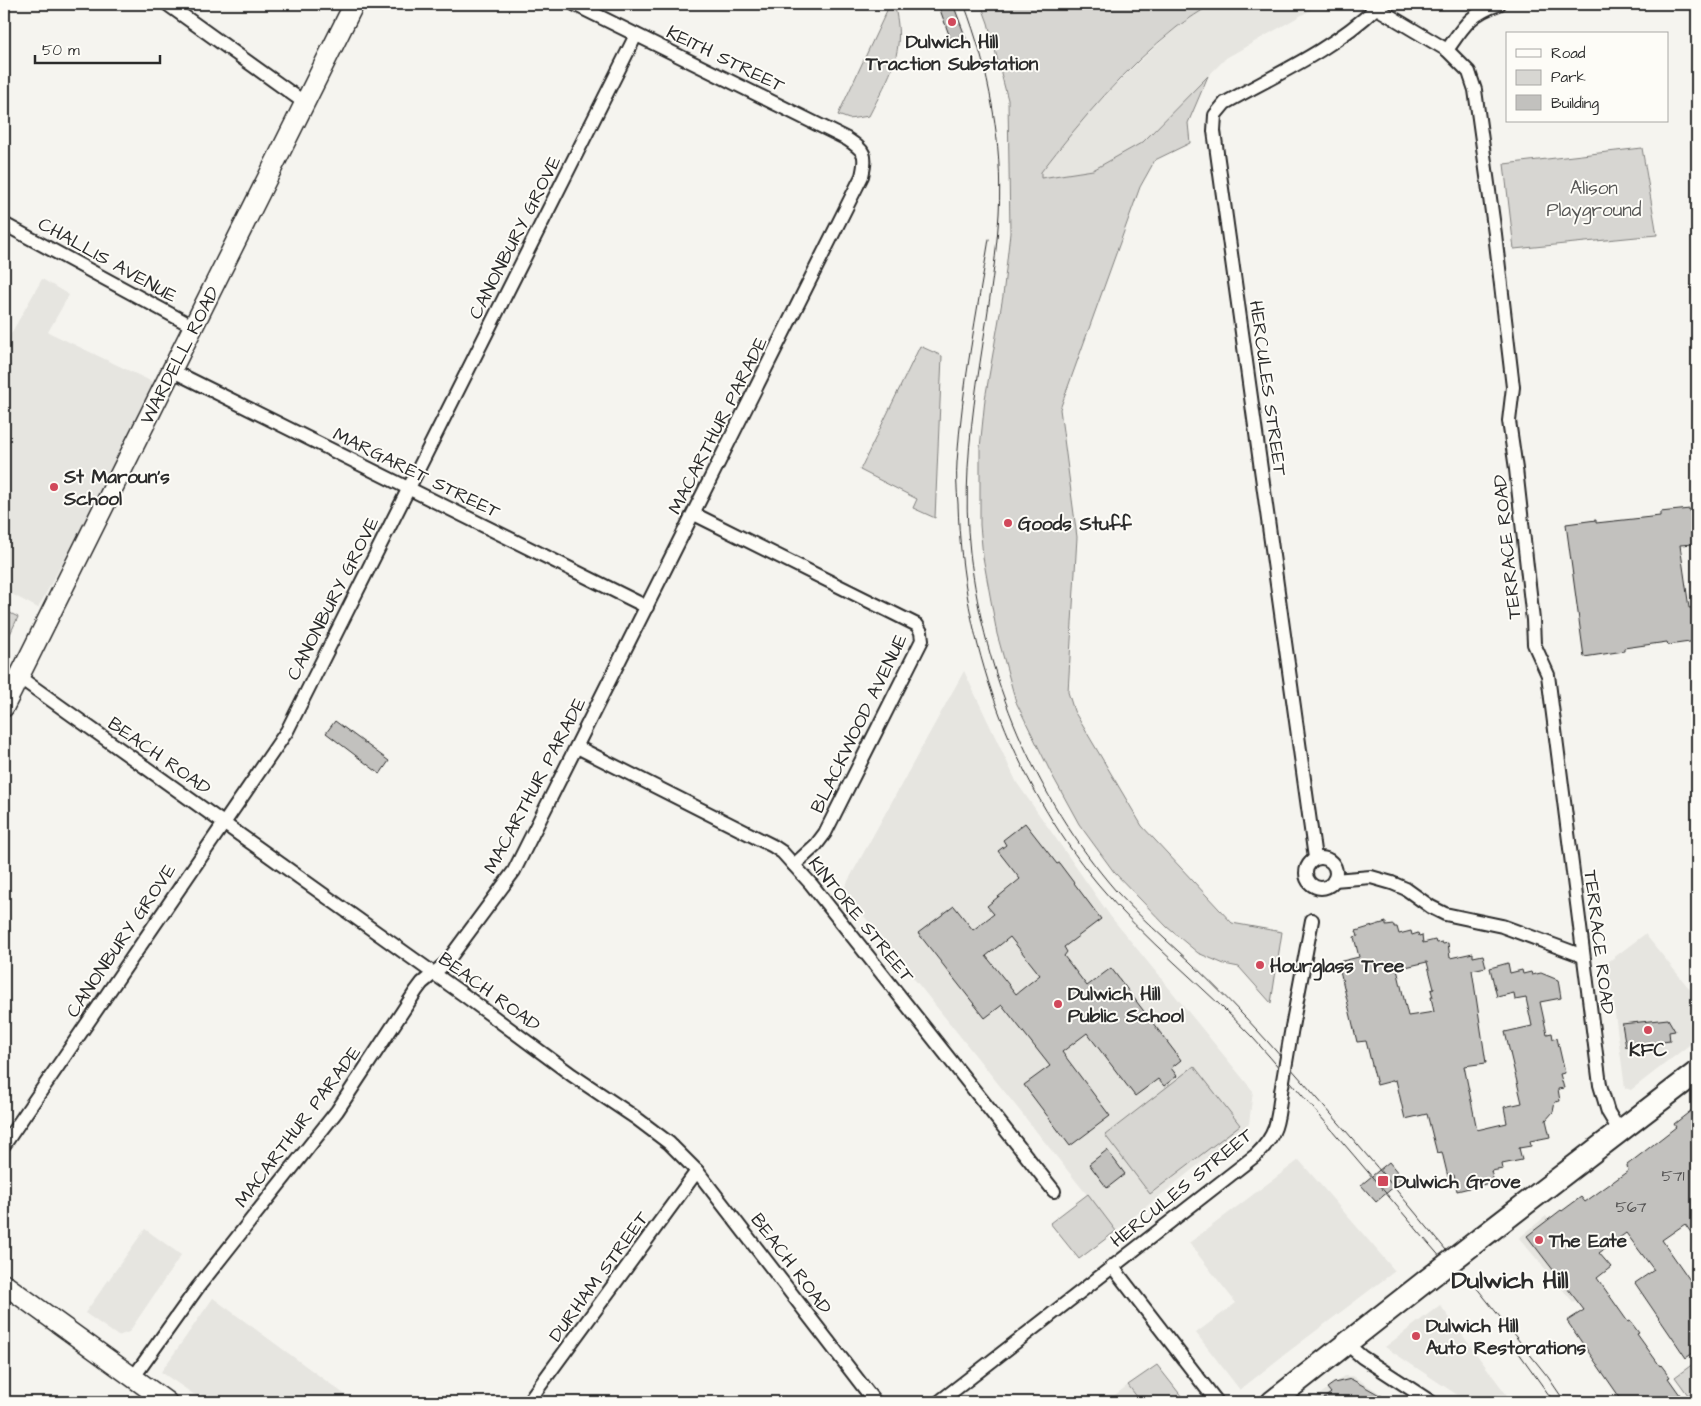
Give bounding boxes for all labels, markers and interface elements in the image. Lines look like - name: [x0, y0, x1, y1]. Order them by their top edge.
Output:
- marker: Dulwich Hill Traction Substation: [946, 16, 958, 28]
- street label: KEITH STREET: [662, 19, 789, 100]
- place label: Dulwich Hill Traction Substation: [865, 29, 1039, 78]
- scale bar: [35, 32, 160, 64]
- legend: [1506, 32, 1668, 122]
- text: 50 m: [42, 40, 80, 61]
- text: Road: [1551, 43, 1586, 64]
- text: Park: [1551, 67, 1586, 88]
- text: Building: [1551, 93, 1599, 115]
- street label: CANONBURY GROVE: [462, 151, 568, 324]
- park label: Alison Playground: [1546, 175, 1642, 225]
- street label: CHALLIS AVENUE: [33, 211, 182, 310]
- street label: WARDELL ROAD: [134, 282, 227, 429]
- street label: HERCULES STREET: [1242, 299, 1293, 478]
- street label: MACARTHUR PARADE: [662, 332, 775, 519]
- street label: MARGARET STREET: [328, 421, 505, 526]
- place label: St Maroun's School: [63, 464, 170, 513]
- street label: TERRACE ROAD: [1486, 473, 1529, 621]
- marker: St Maroun's School: [48, 481, 60, 493]
- place label: Goods Stuff: [1018, 511, 1132, 538]
- street label: CANONBURY GROVE: [280, 512, 386, 685]
- marker: Goods Stuff: [1002, 517, 1014, 529]
- street label: BLACKWOOD AVENUE: [804, 630, 914, 818]
- street label: MACARTHUR PARADE: [477, 693, 593, 878]
- street label: BEACH ROAD: [102, 711, 216, 802]
- street label: KINTORE STREET: [802, 851, 920, 989]
- street label: CANONBURY GROVE: [60, 859, 183, 1023]
- street label: TERRACE ROAD: [1576, 868, 1621, 1016]
- street label: BEACH ROAD: [433, 946, 546, 1038]
- place label: Hourglass Tree: [1270, 953, 1405, 981]
- marker: Hourglass Tree: [1254, 959, 1266, 971]
- place label: Dulwich Hill Public School: [1068, 981, 1184, 1030]
- marker: Dulwich Hill Public School: [1052, 998, 1064, 1010]
- marker: KFC: [1642, 1024, 1654, 1036]
- place label: KFC: [1629, 1037, 1668, 1064]
- street label: MACARTHUR PARADE: [228, 1041, 368, 1213]
- street label: HERCULES STREET: [1105, 1122, 1259, 1254]
- house number: 571: [1661, 1165, 1685, 1187]
- place label: Dulwich Grove: [1394, 1169, 1521, 1196]
- marker: Dulwich Grove: [1376, 1174, 1390, 1188]
- house number: 567: [1615, 1196, 1647, 1218]
- street label: DURHAM STREET: [543, 1206, 656, 1348]
- street label: BEACH ROAD: [744, 1208, 838, 1320]
- place label: The Eate: [1548, 1228, 1628, 1255]
- marker: The Eate: [1533, 1234, 1545, 1246]
- district label: Dulwich Hill: [1452, 1264, 1569, 1298]
- place label: Dulwich Hill Auto Restorations: [1426, 1313, 1586, 1362]
- marker: Dulwich Hill Auto Restorations: [1410, 1330, 1422, 1342]

